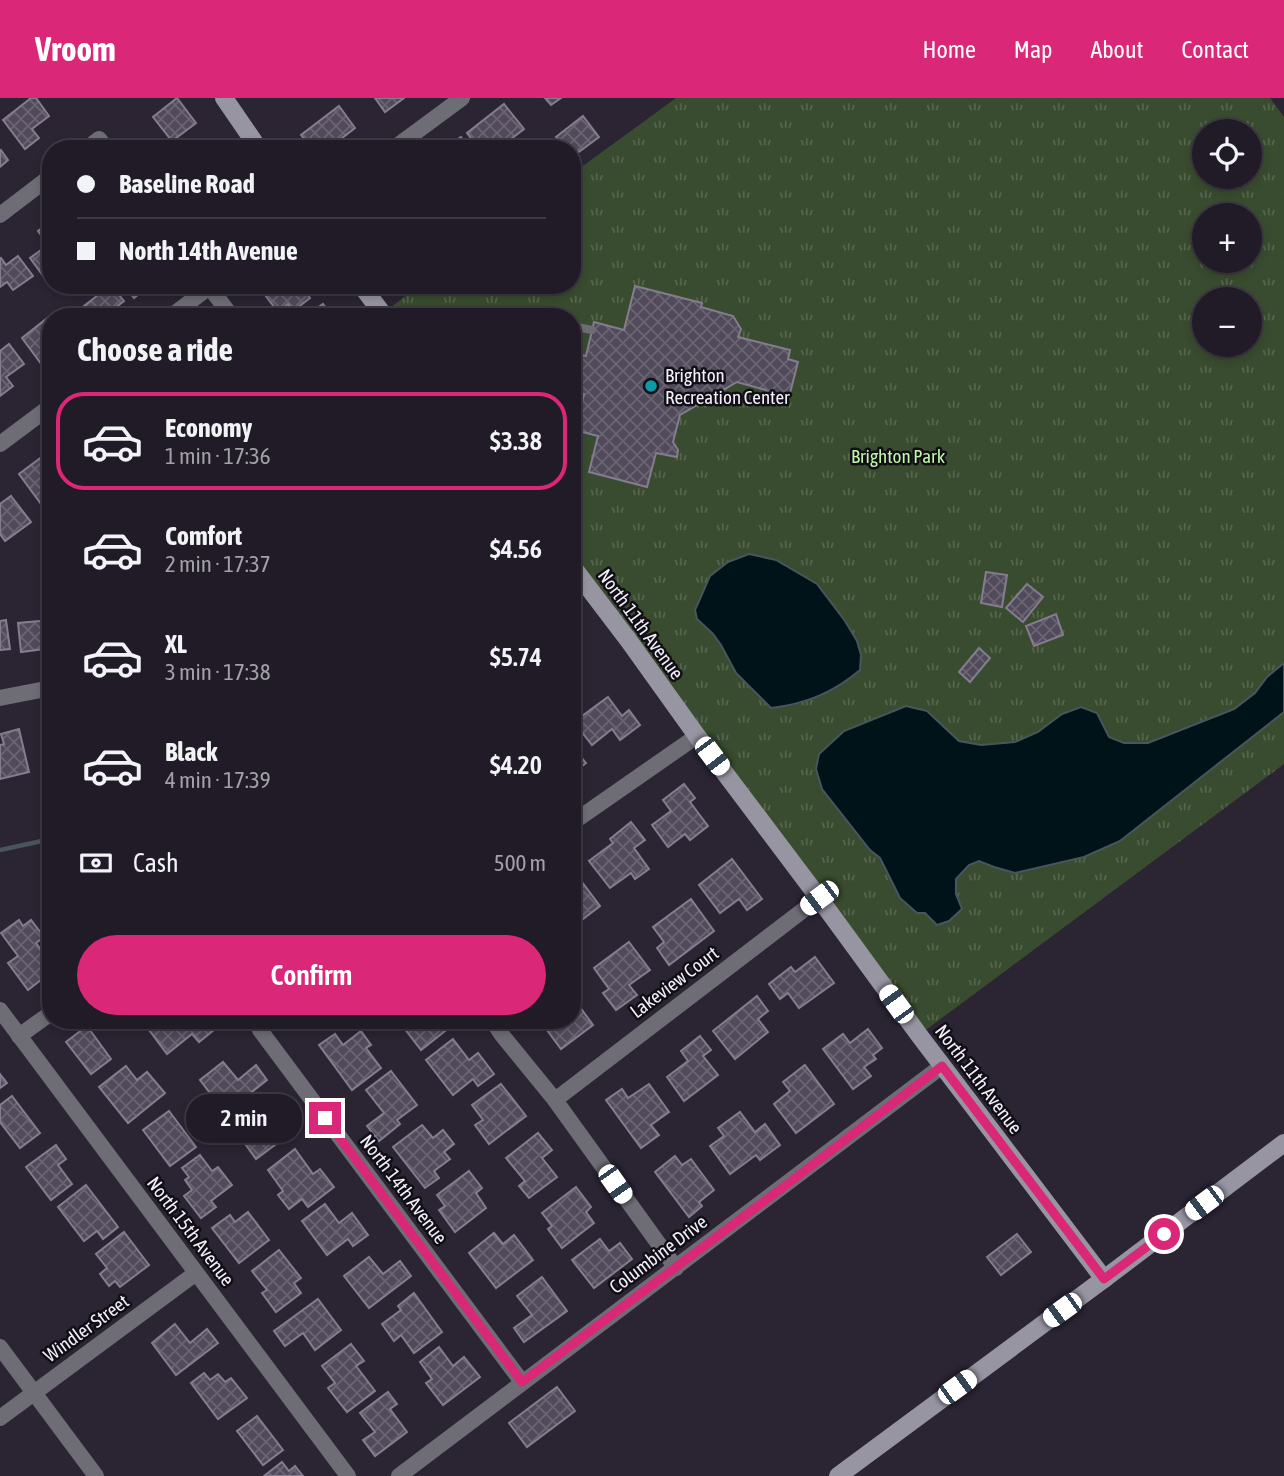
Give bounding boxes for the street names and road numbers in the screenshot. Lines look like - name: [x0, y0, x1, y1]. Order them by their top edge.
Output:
- street label: North 11th Avenue: [594, 565, 688, 683]
- street label: Lakeview Court: [626, 942, 722, 1022]
- street label: North 11th Avenue: [931, 1020, 1027, 1138]
- street label: North 14th Avenue: [356, 1130, 452, 1248]
- street label: North 15th Avenue: [143, 1172, 239, 1290]
- street label: Columbine Drive: [605, 1210, 711, 1298]
- street label: Windler Street: [39, 1290, 133, 1366]

